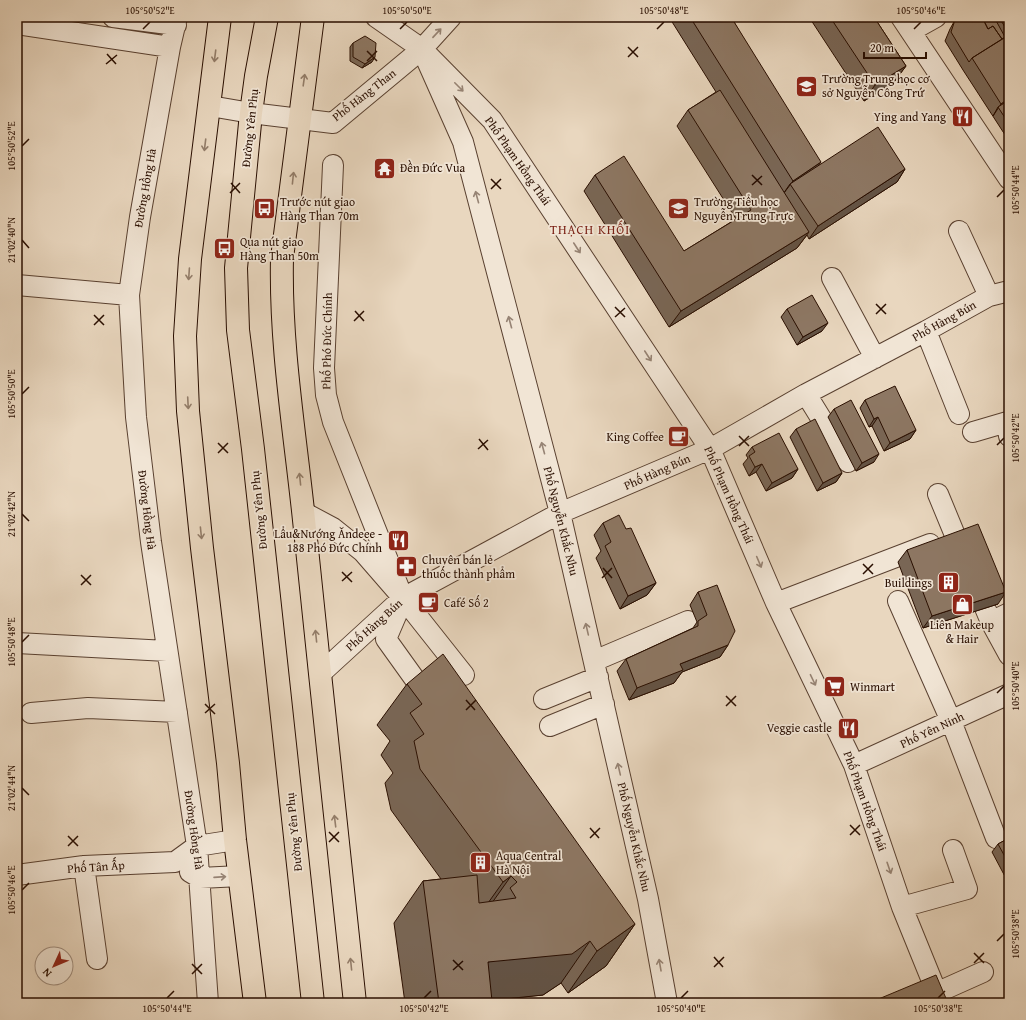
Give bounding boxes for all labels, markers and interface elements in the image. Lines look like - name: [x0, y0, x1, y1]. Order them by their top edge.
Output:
- text: 105°50'52"E: [125, 3, 175, 18]
- text: 105°50'50"E: [382, 3, 432, 18]
- text: 105°50'48"E: [639, 3, 689, 18]
- text: 105°50'46"E: [896, 3, 946, 18]
- one-way arrow: [432, 28, 441, 38]
- scale bar: [864, 34, 926, 60]
- text: 20 m: [870, 39, 894, 56]
- one-way arrow: [212, 49, 219, 62]
- street label: Phố Hàng Than: [328, 64, 399, 125]
- place label: Trường Trung học cơ sở Nguyễn Công Trứ: [822, 70, 930, 101]
- school or university icon: Trường Trung học cơ sở Nguyễn Công Trứ: [794, 73, 820, 99]
- one-way arrow: [300, 74, 308, 87]
- one-way arrow: [454, 82, 464, 92]
- street label: Đường Yên Phụ: [237, 87, 262, 168]
- restaurant icon: Ying and Yang: [949, 104, 975, 130]
- place label: Ying and Yang: [874, 108, 946, 125]
- street label: Phố Phạm Hồng Thái: [481, 113, 556, 209]
- text: 105°50'52"E: [4, 121, 19, 171]
- one-way arrow: [201, 138, 209, 151]
- street label: Đường Hồng Hà: [129, 147, 160, 229]
- temple icon: Đền Đức Vua: [371, 155, 397, 181]
- place label: Đền Đức Vua: [400, 159, 466, 176]
- text: 105°50'44"E: [1008, 165, 1023, 215]
- one-way arrow: [289, 172, 296, 185]
- one-way arrow: [473, 190, 480, 203]
- place label: Trước nút giao Hàng Than 70m: [280, 193, 359, 224]
- place label: Trường Tiểu học Nguyễn Trung Trực: [694, 193, 794, 224]
- bus stop icon: Trước nút giao Hàng Than 70m: [251, 196, 277, 222]
- school or university icon: Trường Tiểu học Nguyễn Trung Trực: [666, 196, 692, 222]
- text: 21°02'40"N: [4, 217, 19, 263]
- district label: THẠCH KHỐI: [550, 220, 630, 239]
- place label: Qua nút giao Hàng Than 50m: [240, 233, 319, 264]
- bus stop icon: Qua nút giao Hàng Than 50m: [211, 236, 237, 262]
- one-way arrow: [572, 242, 581, 253]
- one-way arrow: [185, 267, 192, 280]
- street label: Phố Phó Đức Chính: [317, 292, 336, 390]
- street label: Phố Hàng Bún: [909, 296, 979, 345]
- one-way arrow: [506, 316, 513, 329]
- one-way arrow: [644, 350, 652, 361]
- text: 105°50'50"E: [4, 369, 19, 419]
- one-way arrow: [184, 396, 191, 409]
- text: 105°50'42"E: [1008, 413, 1023, 463]
- cafe icon: King Coffee: [666, 424, 692, 450]
- place label: King Coffee: [607, 428, 664, 445]
- one-way arrow: [539, 442, 546, 455]
- street label: Phố Phạm Hồng Thái: [700, 443, 759, 547]
- street label: Phố Hàng Bún: [621, 449, 693, 494]
- street label: Phố Nguyễn Khắc Nhu: [540, 465, 583, 578]
- street label: Đường Hồng Hà: [134, 469, 161, 551]
- street label: Đường Yên Phụ: [246, 469, 271, 550]
- one-way arrow: [296, 473, 303, 486]
- text: 21°02'42"N: [4, 491, 19, 537]
- place label: Lẩu&Nướng Ăndeee - 188 Phó Đức Chính: [274, 525, 382, 556]
- one-way arrow: [197, 526, 204, 539]
- restaurant icon: Lẩu&Nướng Ăndeee - 188 Phó Đức Chính: [385, 528, 411, 554]
- place label: Chuyên bán lẻ thuốc thành phẩm: [422, 551, 515, 582]
- pharmacy icon: Chuyên bán lẻ thuốc thành phẩm: [393, 554, 419, 580]
- one-way arrow: [755, 555, 763, 567]
- building icon: Buildings: [935, 570, 961, 596]
- place label: Buildings: [885, 574, 932, 591]
- cafe icon: Café Số 2: [416, 590, 442, 616]
- shop icon: Liên Makeup & Hair: [949, 591, 975, 617]
- street label: Phố Hàng Bún: [342, 594, 406, 655]
- place label: Café Số 2: [444, 594, 489, 611]
- place label: Liên Makeup & Hair: [930, 616, 995, 647]
- text: 105°50'48"E: [4, 617, 19, 667]
- one-way arrow: [582, 622, 590, 635]
- one-way arrow: [312, 630, 320, 643]
- text: 105°50'40"E: [1008, 661, 1023, 711]
- one-way arrow: [810, 673, 817, 685]
- supermarket icon: Winmart: [822, 674, 848, 700]
- place label: Winmart: [850, 678, 896, 695]
- street label: Phố Yên Ninh: [897, 707, 967, 752]
- restaurant icon: Veggie castle: [835, 715, 861, 741]
- place label: Veggie castle: [767, 719, 832, 736]
- street label: Phố Phạm Hồng Thái: [839, 748, 892, 854]
- one-way arrow: [614, 763, 622, 776]
- text: 21°02'44"N: [4, 765, 19, 811]
- street label: Phố Nguyễn Khắc Nhu: [614, 781, 655, 894]
- street label: Đường Hồng Hà: [181, 789, 209, 871]
- street label: Đường Yên Phụ: [281, 791, 306, 872]
- one-way arrow: [331, 815, 338, 828]
- place label: Aqua Central Hà Nội: [496, 847, 562, 878]
- building icon: Aqua Central Hà Nội: [468, 850, 494, 876]
- street label: Phố Tân Ấp: [67, 855, 126, 877]
- one-way arrow: [886, 862, 893, 875]
- text: 105°50'46"E: [4, 865, 19, 915]
- one-way arrow: [213, 874, 226, 881]
- text: 105°50'38"E: [1008, 909, 1023, 959]
- north arrow: [34, 946, 74, 986]
- one-way arrow: [347, 958, 354, 971]
- one-way arrow: [656, 958, 664, 971]
- text: N: [38, 964, 55, 981]
- text: 105°50'44"E: [142, 1001, 192, 1016]
- text: 105°50'42"E: [399, 1001, 449, 1016]
- text: 105°50'40"E: [656, 1001, 706, 1016]
- text: 105°50'38"E: [913, 1001, 963, 1016]

